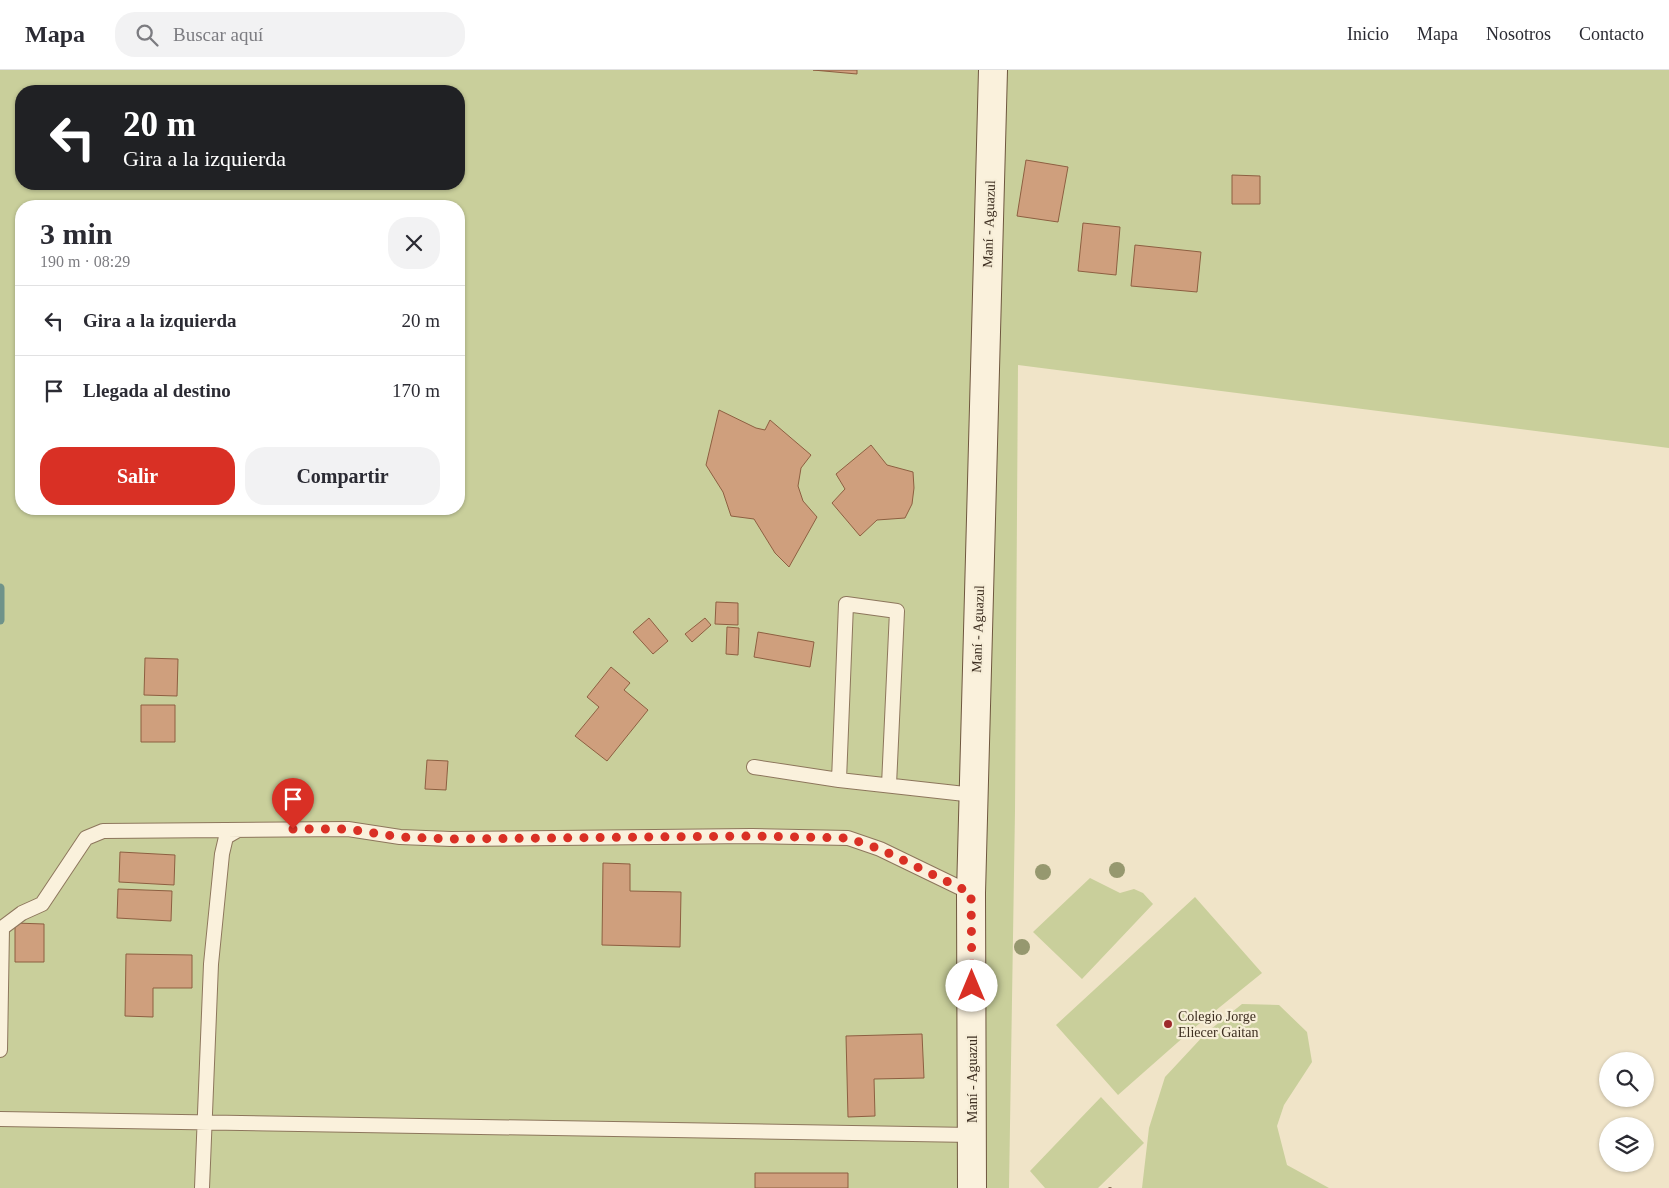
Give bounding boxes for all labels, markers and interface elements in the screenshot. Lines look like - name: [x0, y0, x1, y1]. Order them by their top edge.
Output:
- search box: [115, 12, 465, 57]
- text: Mapa: [25, 21, 85, 47]
- icon: search: [133, 21, 161, 49]
- text: Buscar aquí: [173, 24, 263, 45]
- text: Inicio: [1347, 24, 1389, 44]
- text: Mapa: [1417, 24, 1458, 44]
- text: Nosotros: [1486, 24, 1551, 44]
- text: Contacto: [1579, 24, 1644, 44]
- icon: left: [40, 105, 105, 170]
- text: 20 m: [123, 105, 196, 144]
- text: Gira a la izquierda: [123, 146, 286, 171]
- street label: Maní - Aguazul: [980, 180, 998, 268]
- text: 3 min: [40, 217, 113, 250]
- button: close: [388, 217, 440, 269]
- text: 190 m · 08:29: [40, 253, 130, 270]
- icon: left: [40, 307, 68, 335]
- text: Gira a la izquierda: [83, 310, 237, 331]
- text: 20 m: [401, 310, 440, 331]
- icon: arrive: [40, 377, 68, 405]
- text: Llegada al destino: [83, 380, 231, 401]
- text: 170 m: [392, 380, 440, 401]
- button: Salir: [40, 447, 235, 505]
- button: Compartir: [245, 447, 440, 505]
- street label: Maní - Aguazul: [969, 585, 987, 673]
- pin: [272, 778, 314, 829]
- icon: arrive: [279, 785, 307, 813]
- position arrow: [945, 959, 997, 1011]
- place label: Colegio Jorge Eliecer Gaitan: [1178, 1009, 1258, 1040]
- marker: Colegio Jorge Eliecer Gaitan: [1162, 1018, 1174, 1030]
- street label: Maní - Aguazul: [965, 1035, 980, 1123]
- map controls: [1599, 1052, 1654, 1172]
- button: search: [1599, 1052, 1654, 1107]
- button: layers: [1599, 1117, 1654, 1172]

